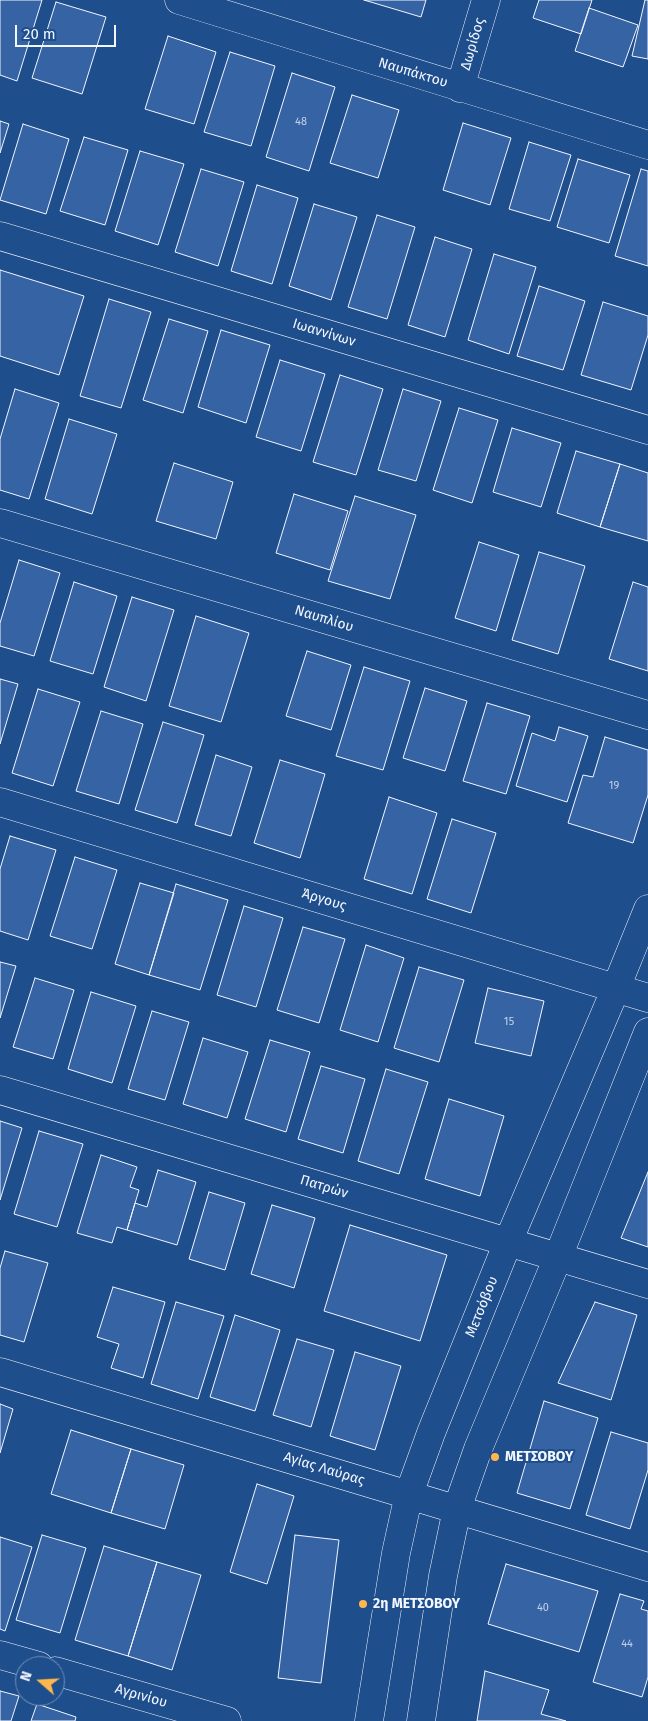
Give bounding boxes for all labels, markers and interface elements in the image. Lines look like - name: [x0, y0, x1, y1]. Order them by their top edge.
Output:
- scale bar: [18, 15, 119, 47]
- street label: Δωρίδος: [457, 16, 489, 72]
- text: 20 m: [23, 25, 56, 43]
- street label: Ναυπάκτου: [376, 54, 450, 92]
- house number: 48: [295, 115, 307, 129]
- street label: Ιωαννίνων: [290, 315, 358, 351]
- street label: Ναυπλίου: [293, 602, 355, 636]
- house number: 19: [609, 779, 619, 793]
- street label: Άργους: [300, 885, 348, 915]
- house number: 15: [504, 1015, 514, 1029]
- street label: Πατρών: [298, 1172, 350, 1202]
- street label: Μετσόβου: [462, 1274, 502, 1340]
- street label: Αγίας Λαύρας: [281, 1449, 367, 1489]
- place label: ΜΕΤΣΟΒΟΥ: [505, 1449, 573, 1465]
- marker: ΜΕΤΣΟΒΟΥ: [489, 1451, 501, 1463]
- place label: 2η ΜΕΤΣΟΒΟΥ: [373, 1596, 460, 1612]
- marker: 2η ΜΕΤΣΟΒΟΥ: [357, 1598, 369, 1610]
- house number: 40: [537, 1601, 549, 1615]
- house number: 44: [621, 1637, 633, 1651]
- north arrow: [15, 1656, 65, 1706]
- text: N: [17, 1669, 36, 1683]
- street label: Αγρινίου: [113, 1681, 169, 1711]

